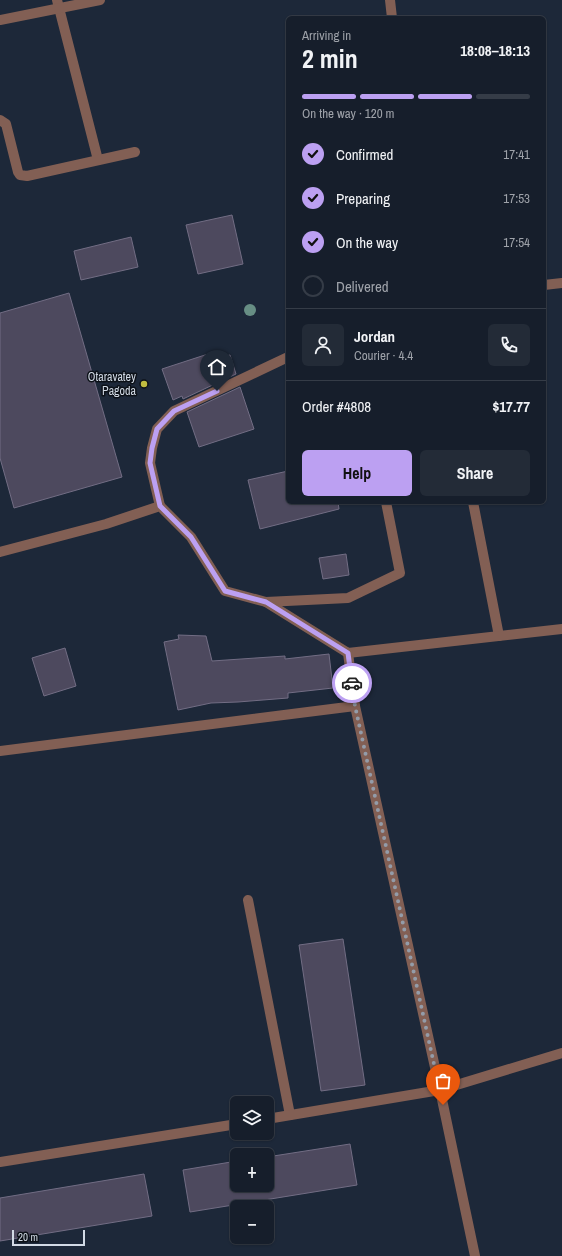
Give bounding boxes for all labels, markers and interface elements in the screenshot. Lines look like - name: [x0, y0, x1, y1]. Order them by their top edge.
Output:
- text: Arriving in: [302, 27, 351, 44]
- text: 18:08–18:13: [460, 40, 530, 61]
- text: 2 min: [302, 41, 358, 76]
- text: On the way · 120 m: [302, 105, 394, 122]
- icon: check: [302, 143, 324, 165]
- text: Confirmed: [336, 144, 393, 165]
- text: 17:41: [503, 146, 530, 163]
- icon: check: [302, 187, 324, 209]
- text: Preparing: [336, 188, 390, 209]
- text: 17:53: [503, 190, 530, 207]
- icon: check: [302, 231, 324, 253]
- text: On the way: [336, 232, 398, 253]
- text: 17:54: [503, 234, 530, 251]
- text: Delivered: [336, 276, 389, 297]
- button: person: [302, 324, 344, 366]
- button: phone: [488, 324, 530, 366]
- text: Jordan: [354, 326, 395, 347]
- text: Courier · 4.4: [354, 347, 413, 364]
- pin: [200, 350, 234, 391]
- icon: home: [206, 356, 228, 378]
- place label: Otaravatey Pagoda: [88, 369, 137, 399]
- marker: Otaravatey Pagoda: [139, 379, 149, 389]
- text: Order #4808: [302, 396, 371, 417]
- text: $17.77: [492, 396, 530, 417]
- button: Help: [302, 450, 412, 496]
- button: Share: [420, 450, 530, 496]
- courier: [332, 663, 372, 703]
- icon: car: [341, 672, 363, 694]
- pin: [426, 1064, 460, 1105]
- icon: bag: [432, 1070, 454, 1092]
- map controls: [230, 1096, 274, 1244]
- button: layers: [230, 1096, 274, 1140]
- button: +: [230, 1148, 274, 1192]
- button: −: [230, 1200, 274, 1244]
- scale bar: [12, 1228, 85, 1247]
- text: 20 m: [18, 1230, 38, 1244]

